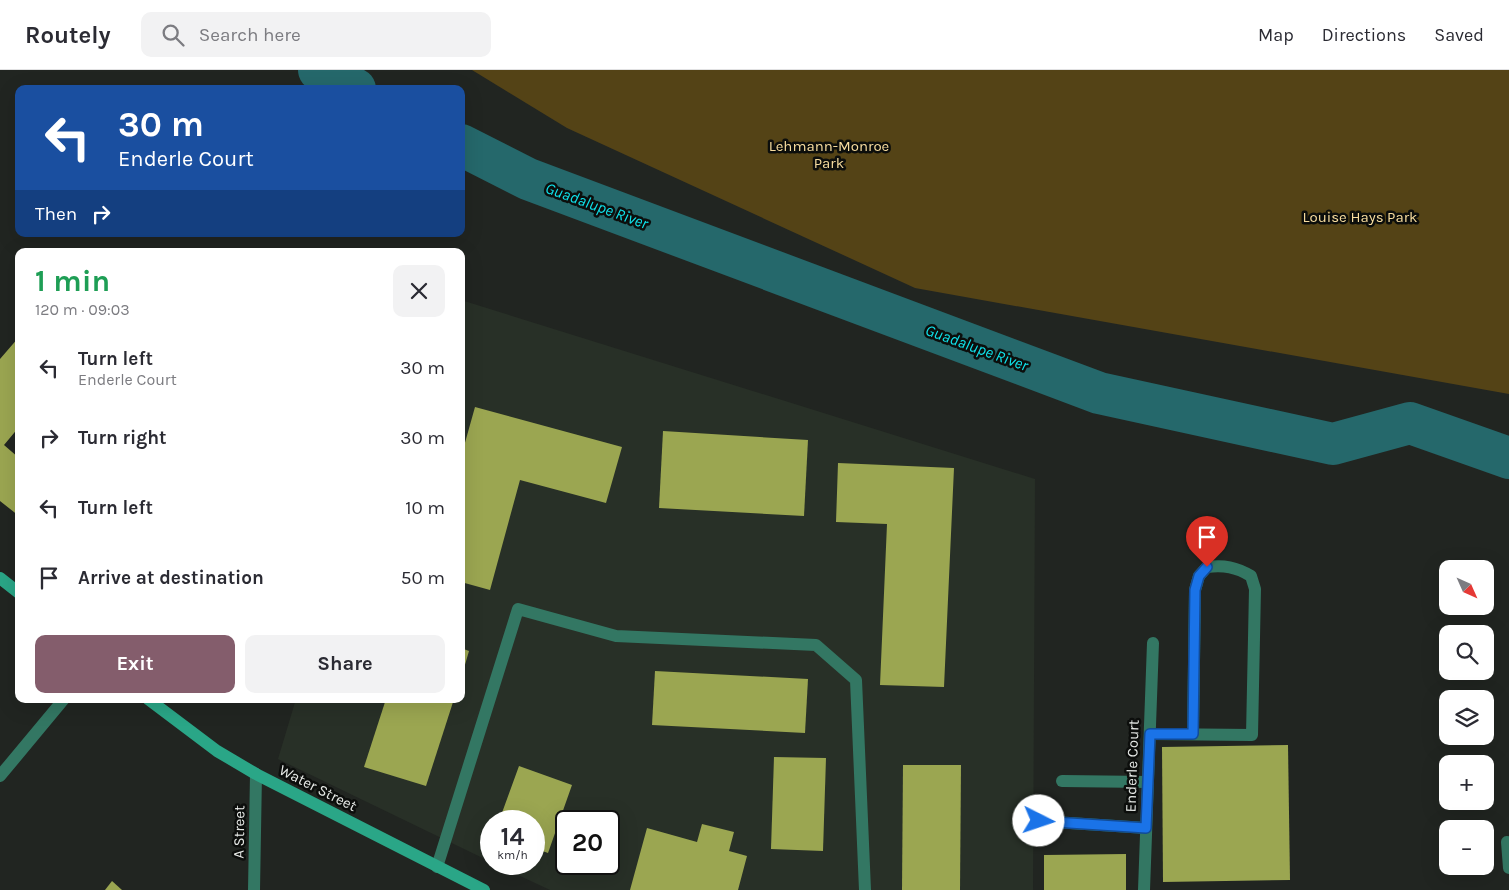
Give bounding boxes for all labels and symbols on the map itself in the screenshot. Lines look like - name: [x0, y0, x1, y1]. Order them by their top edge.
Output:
- park label: Lehmann-Monroe Park: [769, 137, 889, 172]
- water label: Guadalupe River: [543, 178, 651, 233]
- park label: Louise Hays Park: [1302, 208, 1418, 226]
- water label: Guadalupe River: [923, 320, 1031, 375]
- pin: [1186, 516, 1228, 567]
- north arrow: [1439, 560, 1494, 615]
- street label: Enderle Court: [1121, 719, 1143, 813]
- street label: Water Street: [276, 761, 360, 815]
- position arrow: [1012, 794, 1064, 846]
- street label: A Street: [230, 805, 248, 859]
- speed limit sign: 20: [555, 810, 620, 875]

